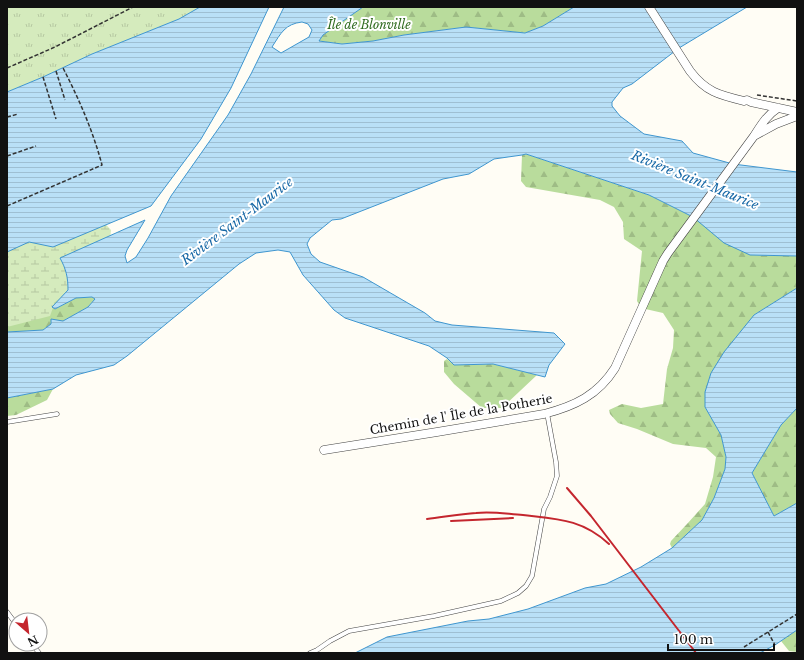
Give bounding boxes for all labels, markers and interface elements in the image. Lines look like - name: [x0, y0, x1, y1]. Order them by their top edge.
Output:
- park label: Île de Blonville: [326, 16, 411, 32]
- water label: Rivière Saint-Maurice: [628, 146, 761, 213]
- water label: Rivière Saint-Maurice: [177, 173, 296, 269]
- street label: Chemin de l' Île de la Potherie: [368, 390, 554, 437]
- north arrow: [8, 612, 48, 652]
- scale bar: [668, 626, 774, 652]
- text: N: [24, 632, 41, 650]
- text: 100 m: [674, 632, 713, 647]

